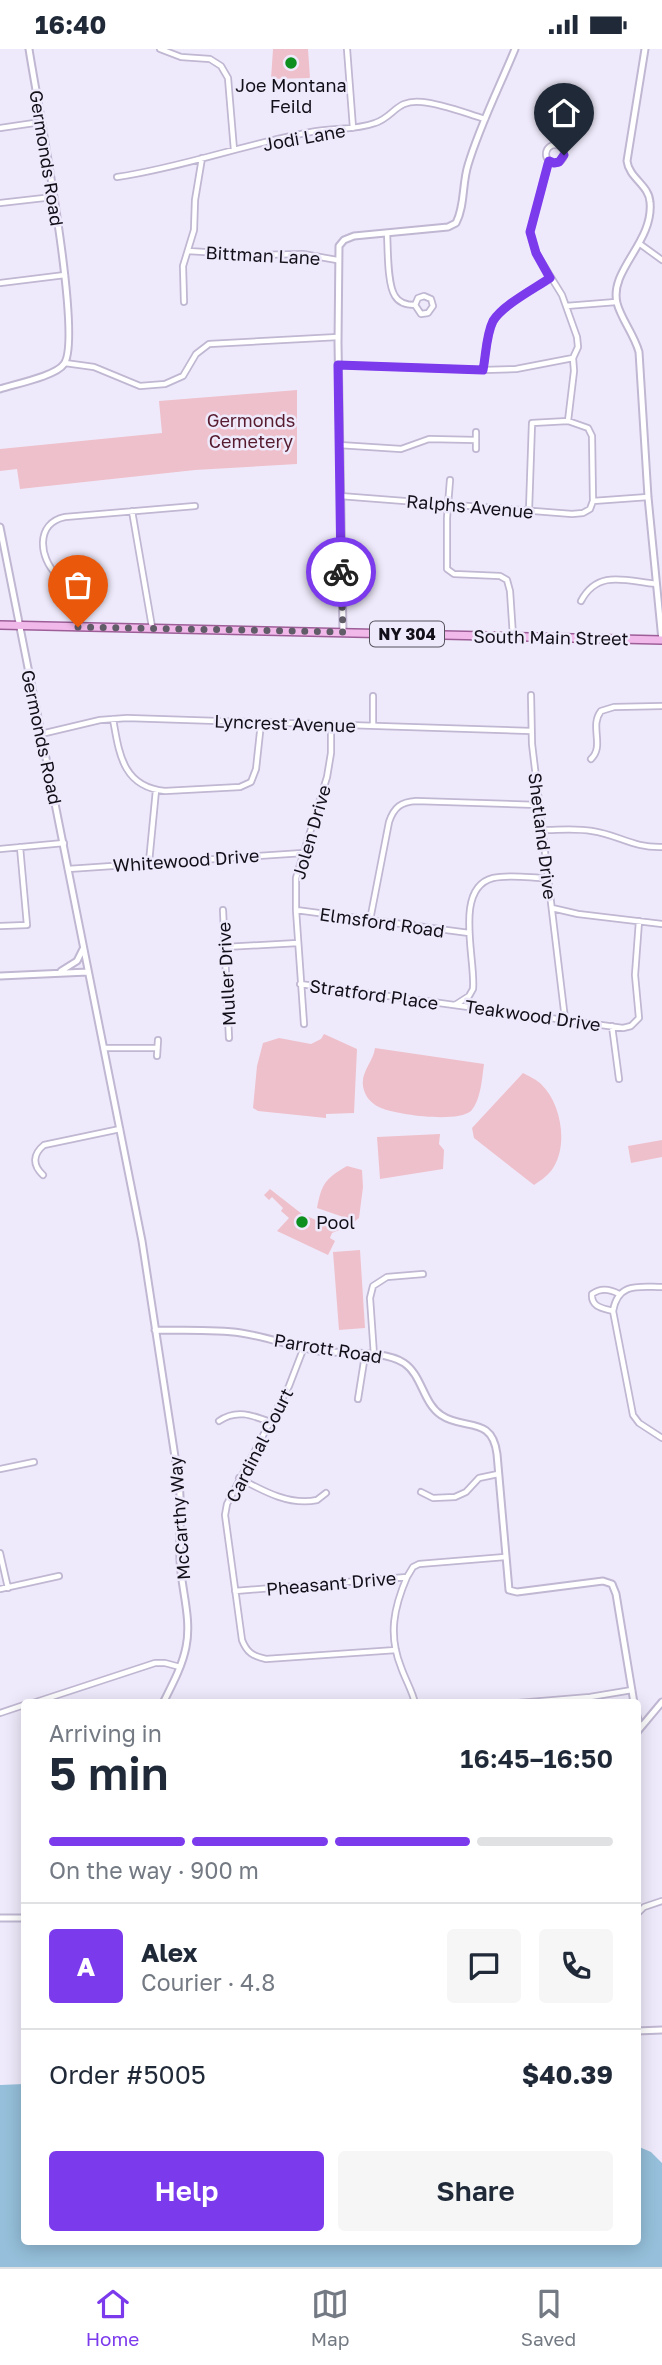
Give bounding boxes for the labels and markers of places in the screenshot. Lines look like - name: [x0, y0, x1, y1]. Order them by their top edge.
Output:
- marker: Joe Montana Feild: [283, 55, 299, 71]
- place label: Joe Montana Feild: [235, 74, 347, 117]
- pin: [534, 83, 594, 155]
- pin: [48, 555, 108, 627]
- place label: Pool: [316, 1211, 355, 1233]
- marker: Pool: [294, 1214, 310, 1230]

